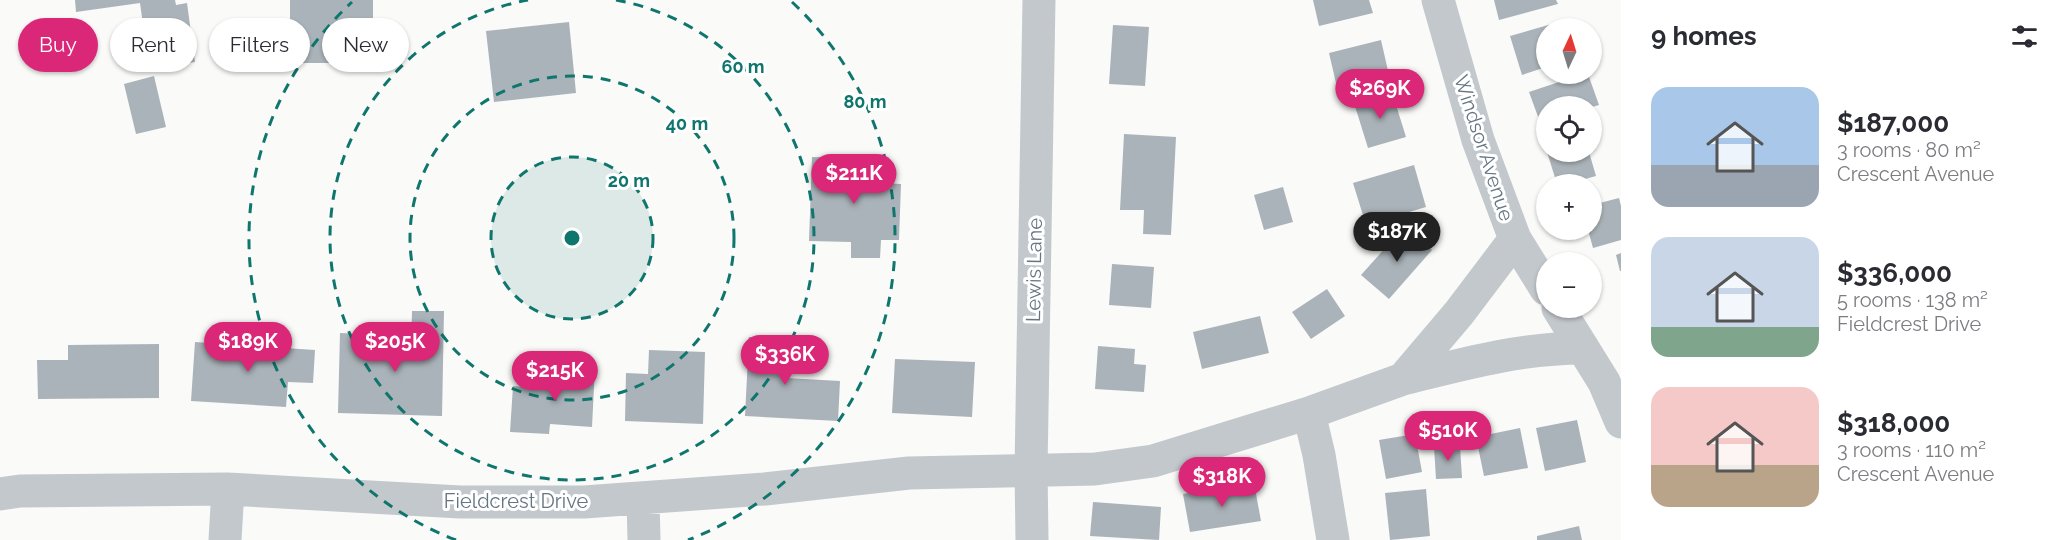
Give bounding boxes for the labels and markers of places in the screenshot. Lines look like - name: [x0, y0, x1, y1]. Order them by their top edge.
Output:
- pin: $269K: [1338, 69, 1422, 120]
- pin: $211K: [812, 154, 896, 205]
- pin: $187K: [1355, 212, 1439, 263]
- centre of rings: [562, 228, 582, 248]
- pin: $189K: [206, 322, 290, 373]
- pin: $205K: [353, 322, 437, 373]
- pin: $336K: [743, 335, 827, 386]
- pin: $215K: [513, 351, 597, 402]
- pin: $510K: [1406, 411, 1490, 462]
- pin: $318K: [1180, 457, 1264, 508]

